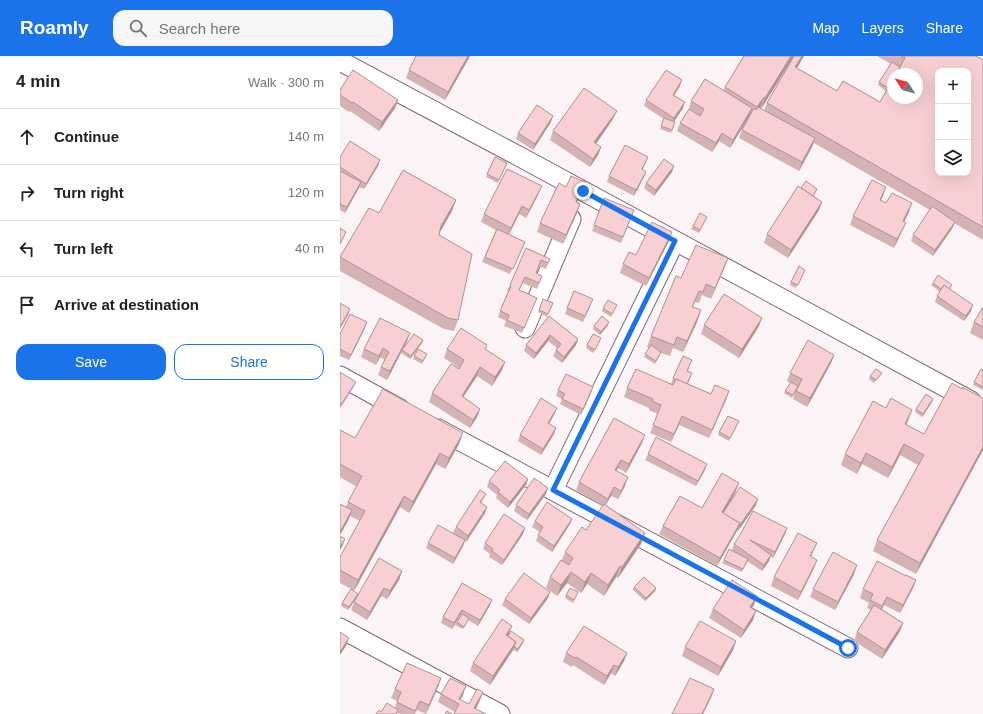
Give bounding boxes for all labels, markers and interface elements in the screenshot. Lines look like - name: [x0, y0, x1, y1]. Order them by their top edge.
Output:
- search box: [113, 10, 393, 46]
- text: Roamly: [20, 17, 89, 38]
- icon: search: [127, 17, 149, 39]
- text: Search here: [159, 20, 240, 37]
- text: Map: [812, 20, 840, 36]
- text: Layers: [862, 20, 904, 36]
- text: Share: [926, 20, 963, 36]
- north arrow: [887, 68, 923, 104]
- map controls: [935, 68, 971, 176]
- button: +: [935, 68, 971, 104]
- text: 4 min: [16, 72, 60, 91]
- text: Walk · 300 m: [248, 75, 324, 90]
- button: −: [935, 104, 971, 140]
- icon: ahead: [16, 126, 38, 148]
- text: Continue: [54, 128, 119, 145]
- text: 140 m: [288, 129, 324, 144]
- button: layers: [935, 140, 971, 176]
- icon: right: [16, 182, 38, 204]
- route end: [574, 182, 592, 200]
- text: Turn right: [54, 184, 124, 201]
- text: 120 m: [288, 185, 324, 200]
- icon: left: [16, 238, 38, 260]
- text: Turn left: [54, 240, 113, 257]
- text: 40 m: [295, 241, 324, 256]
- icon: arrive: [16, 294, 38, 316]
- text: Arrive at destination: [54, 296, 199, 313]
- button: Save: [16, 344, 166, 380]
- button: Share: [174, 344, 324, 380]
- route start: [839, 639, 857, 657]

